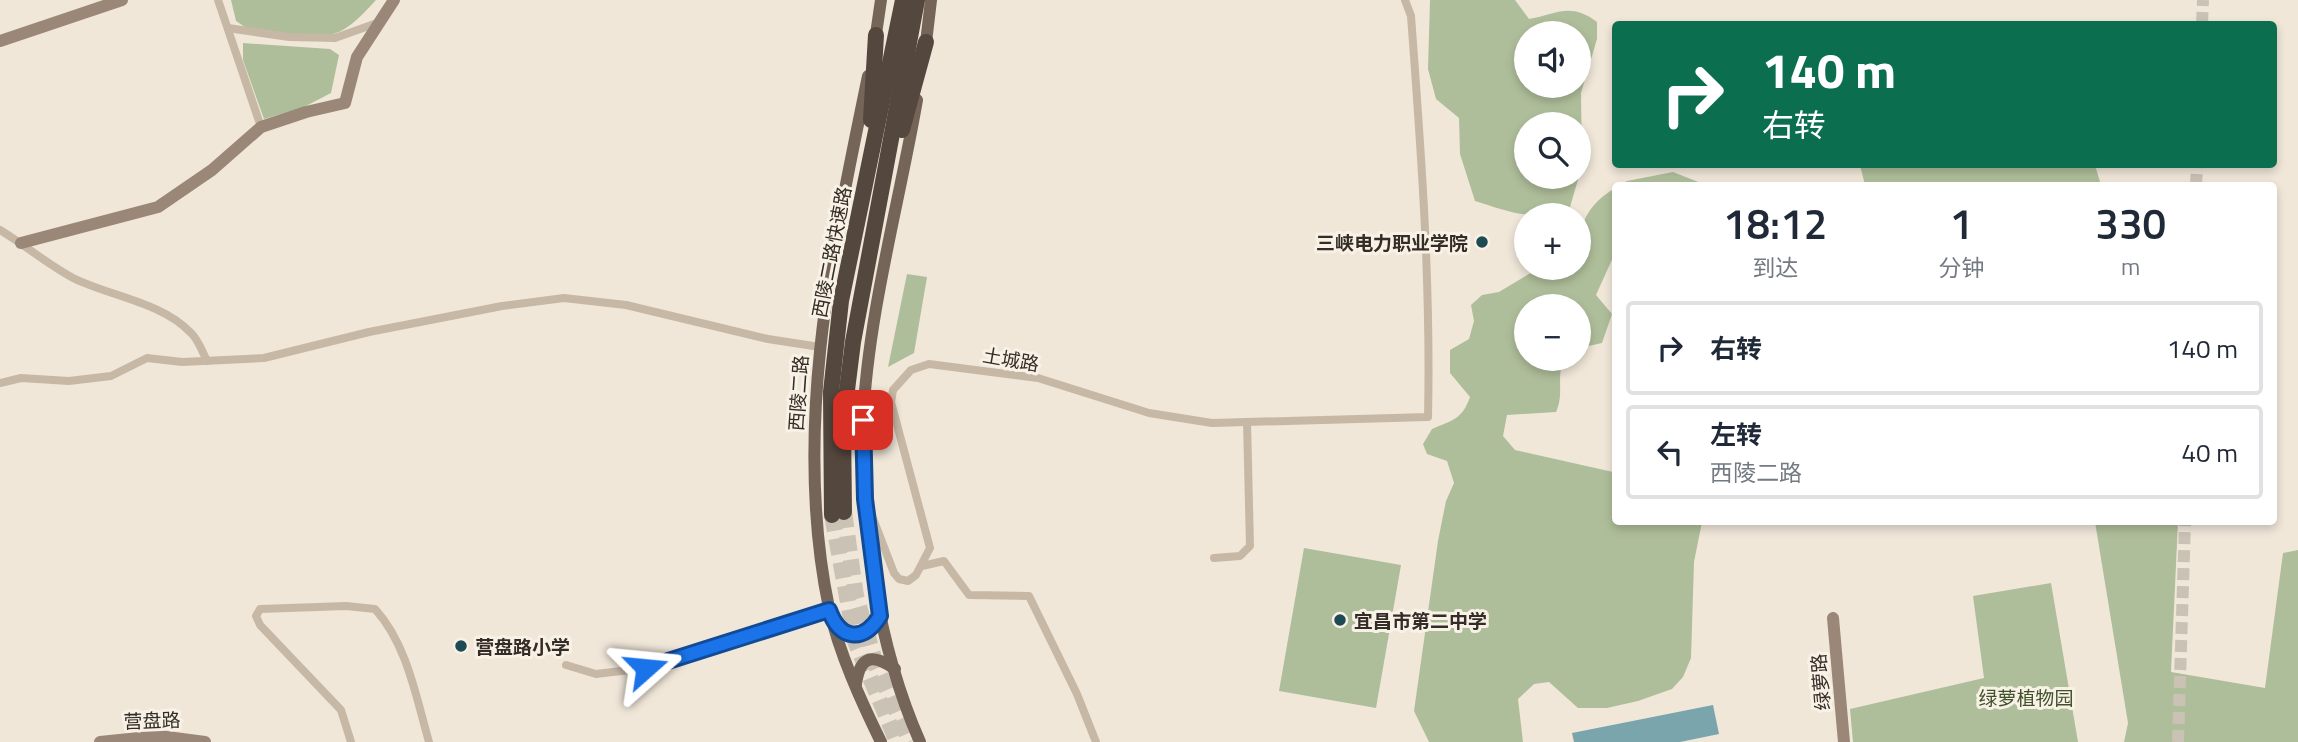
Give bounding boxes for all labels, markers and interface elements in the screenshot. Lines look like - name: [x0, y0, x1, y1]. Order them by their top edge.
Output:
- map controls: [1514, 21, 1591, 371]
- button: sound: [1514, 21, 1591, 98]
- text: 140 m: [1762, 32, 1896, 107]
- icon: right: [1647, 49, 1738, 140]
- text: 右转: [1762, 101, 1826, 149]
- button: search: [1514, 112, 1591, 189]
- street label: 西陵二路快速路: [804, 184, 858, 320]
- text: 18:12: [1723, 191, 1827, 255]
- text: 1: [1950, 191, 1973, 255]
- text: 330: [2095, 191, 2166, 255]
- button: +: [1514, 203, 1591, 280]
- place label: 三峡电力职业学院: [1316, 228, 1468, 257]
- marker: 三峡电力职业学院: [1474, 234, 1490, 250]
- text: m: [2121, 249, 2140, 284]
- text: 到达: [1752, 250, 1798, 285]
- text: 分钟: [1938, 250, 1984, 285]
- button: −: [1514, 294, 1591, 371]
- icon: right: [1651, 329, 1689, 367]
- text: 右转: [1710, 329, 1762, 368]
- text: 140 m: [2167, 329, 2238, 368]
- street label: 土城路: [980, 340, 1042, 378]
- street label: 西陵二路: [781, 354, 815, 432]
- pin: [833, 390, 893, 450]
- icon: arrive: [844, 401, 882, 439]
- text: 左转: [1710, 415, 1762, 454]
- icon: left: [1651, 433, 1689, 471]
- text: 40 m: [2181, 433, 2238, 472]
- text: 西陵二路: [1710, 455, 1802, 490]
- place label: 宜昌市第二中学: [1354, 606, 1487, 635]
- marker: 宜昌市第二中学: [1332, 612, 1348, 628]
- position arrow: [609, 631, 683, 705]
- place label: 营盘路小学: [475, 632, 570, 661]
- marker: 营盘路小学: [453, 638, 469, 654]
- street label: 绿萝路: [1803, 652, 1837, 712]
- park label: 绿萝植物园: [1978, 683, 2074, 712]
- street label: 营盘路: [123, 705, 181, 735]

